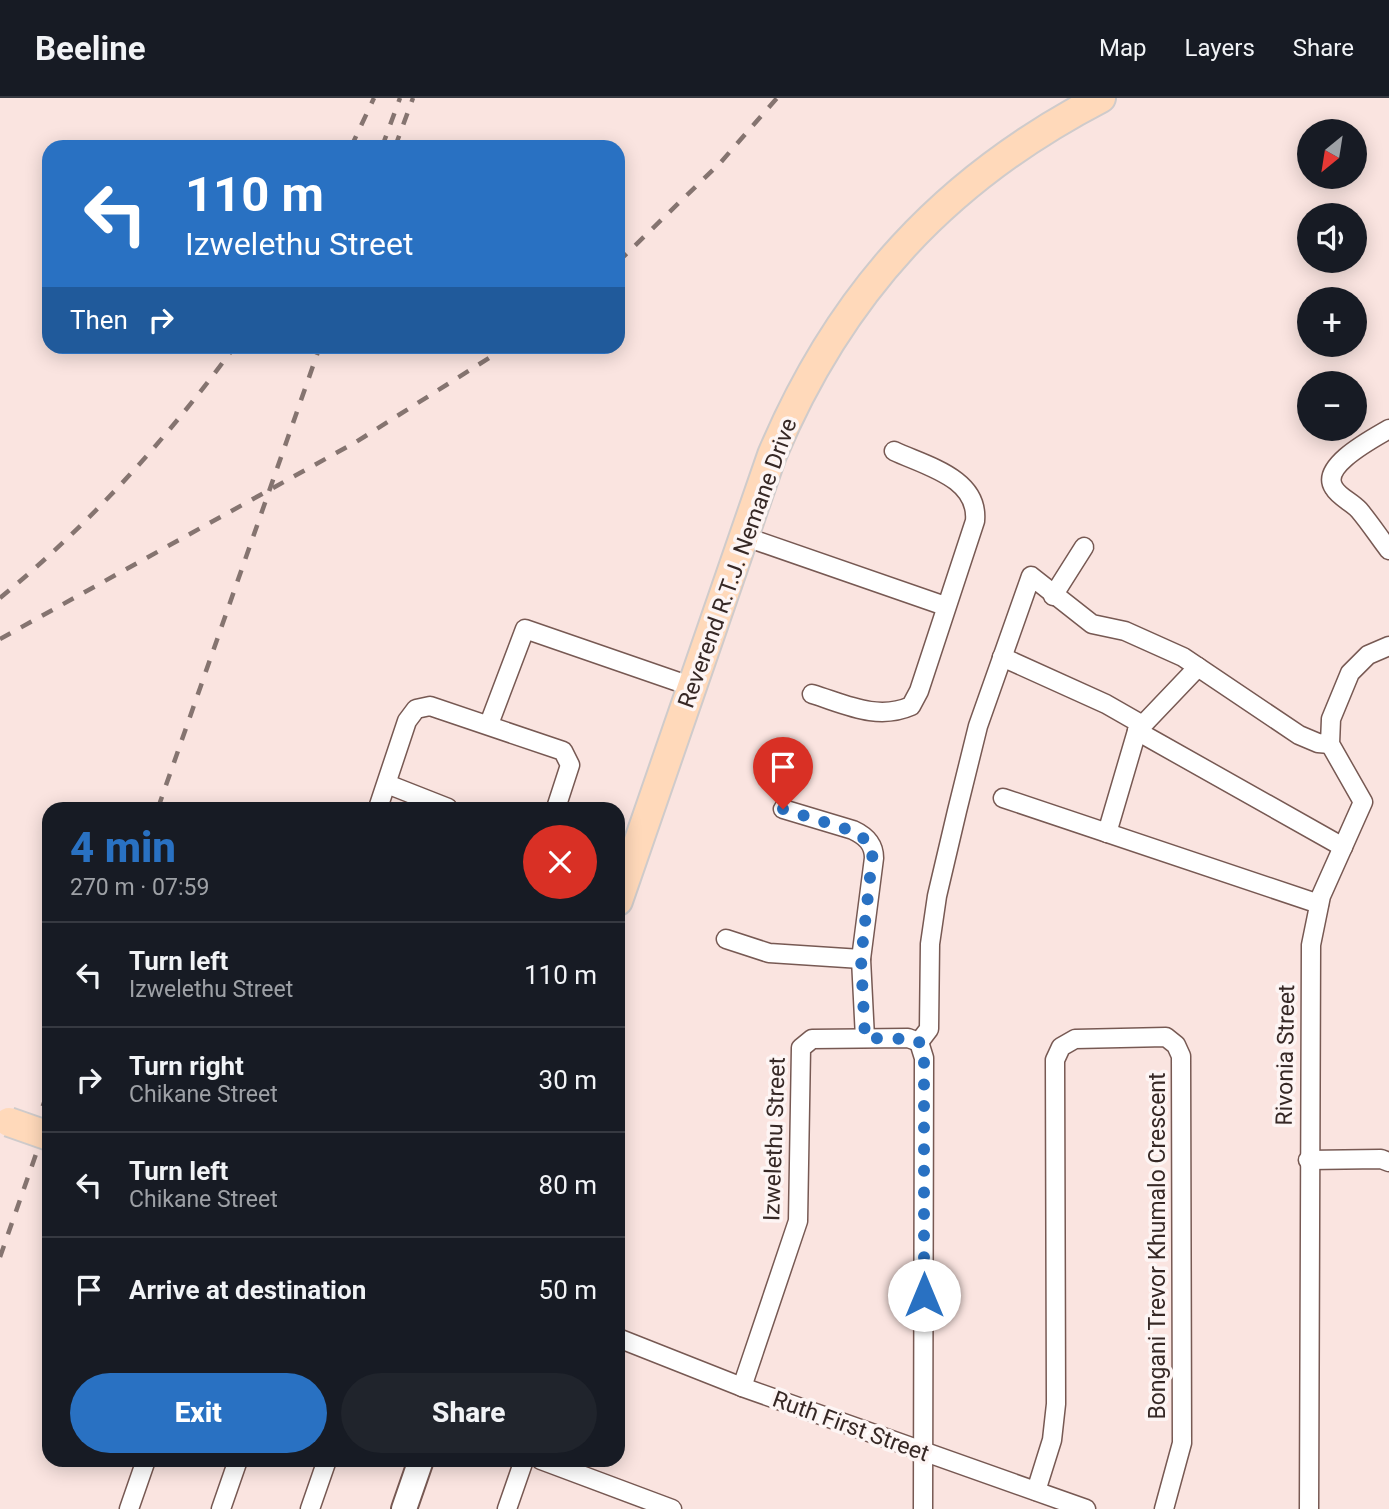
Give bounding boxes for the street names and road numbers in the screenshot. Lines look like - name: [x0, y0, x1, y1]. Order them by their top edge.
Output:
- street label: Reverend R.T.J. Nemane Drive: [672, 415, 803, 712]
- street label: Rivonia Street: [1271, 984, 1300, 1126]
- street label: Izwelethu Street: [758, 1056, 791, 1222]
- street label: Bongani Trevor Khumalo Crescent: [1144, 1072, 1171, 1420]
- street label: Ruth First Street: [769, 1386, 933, 1467]

